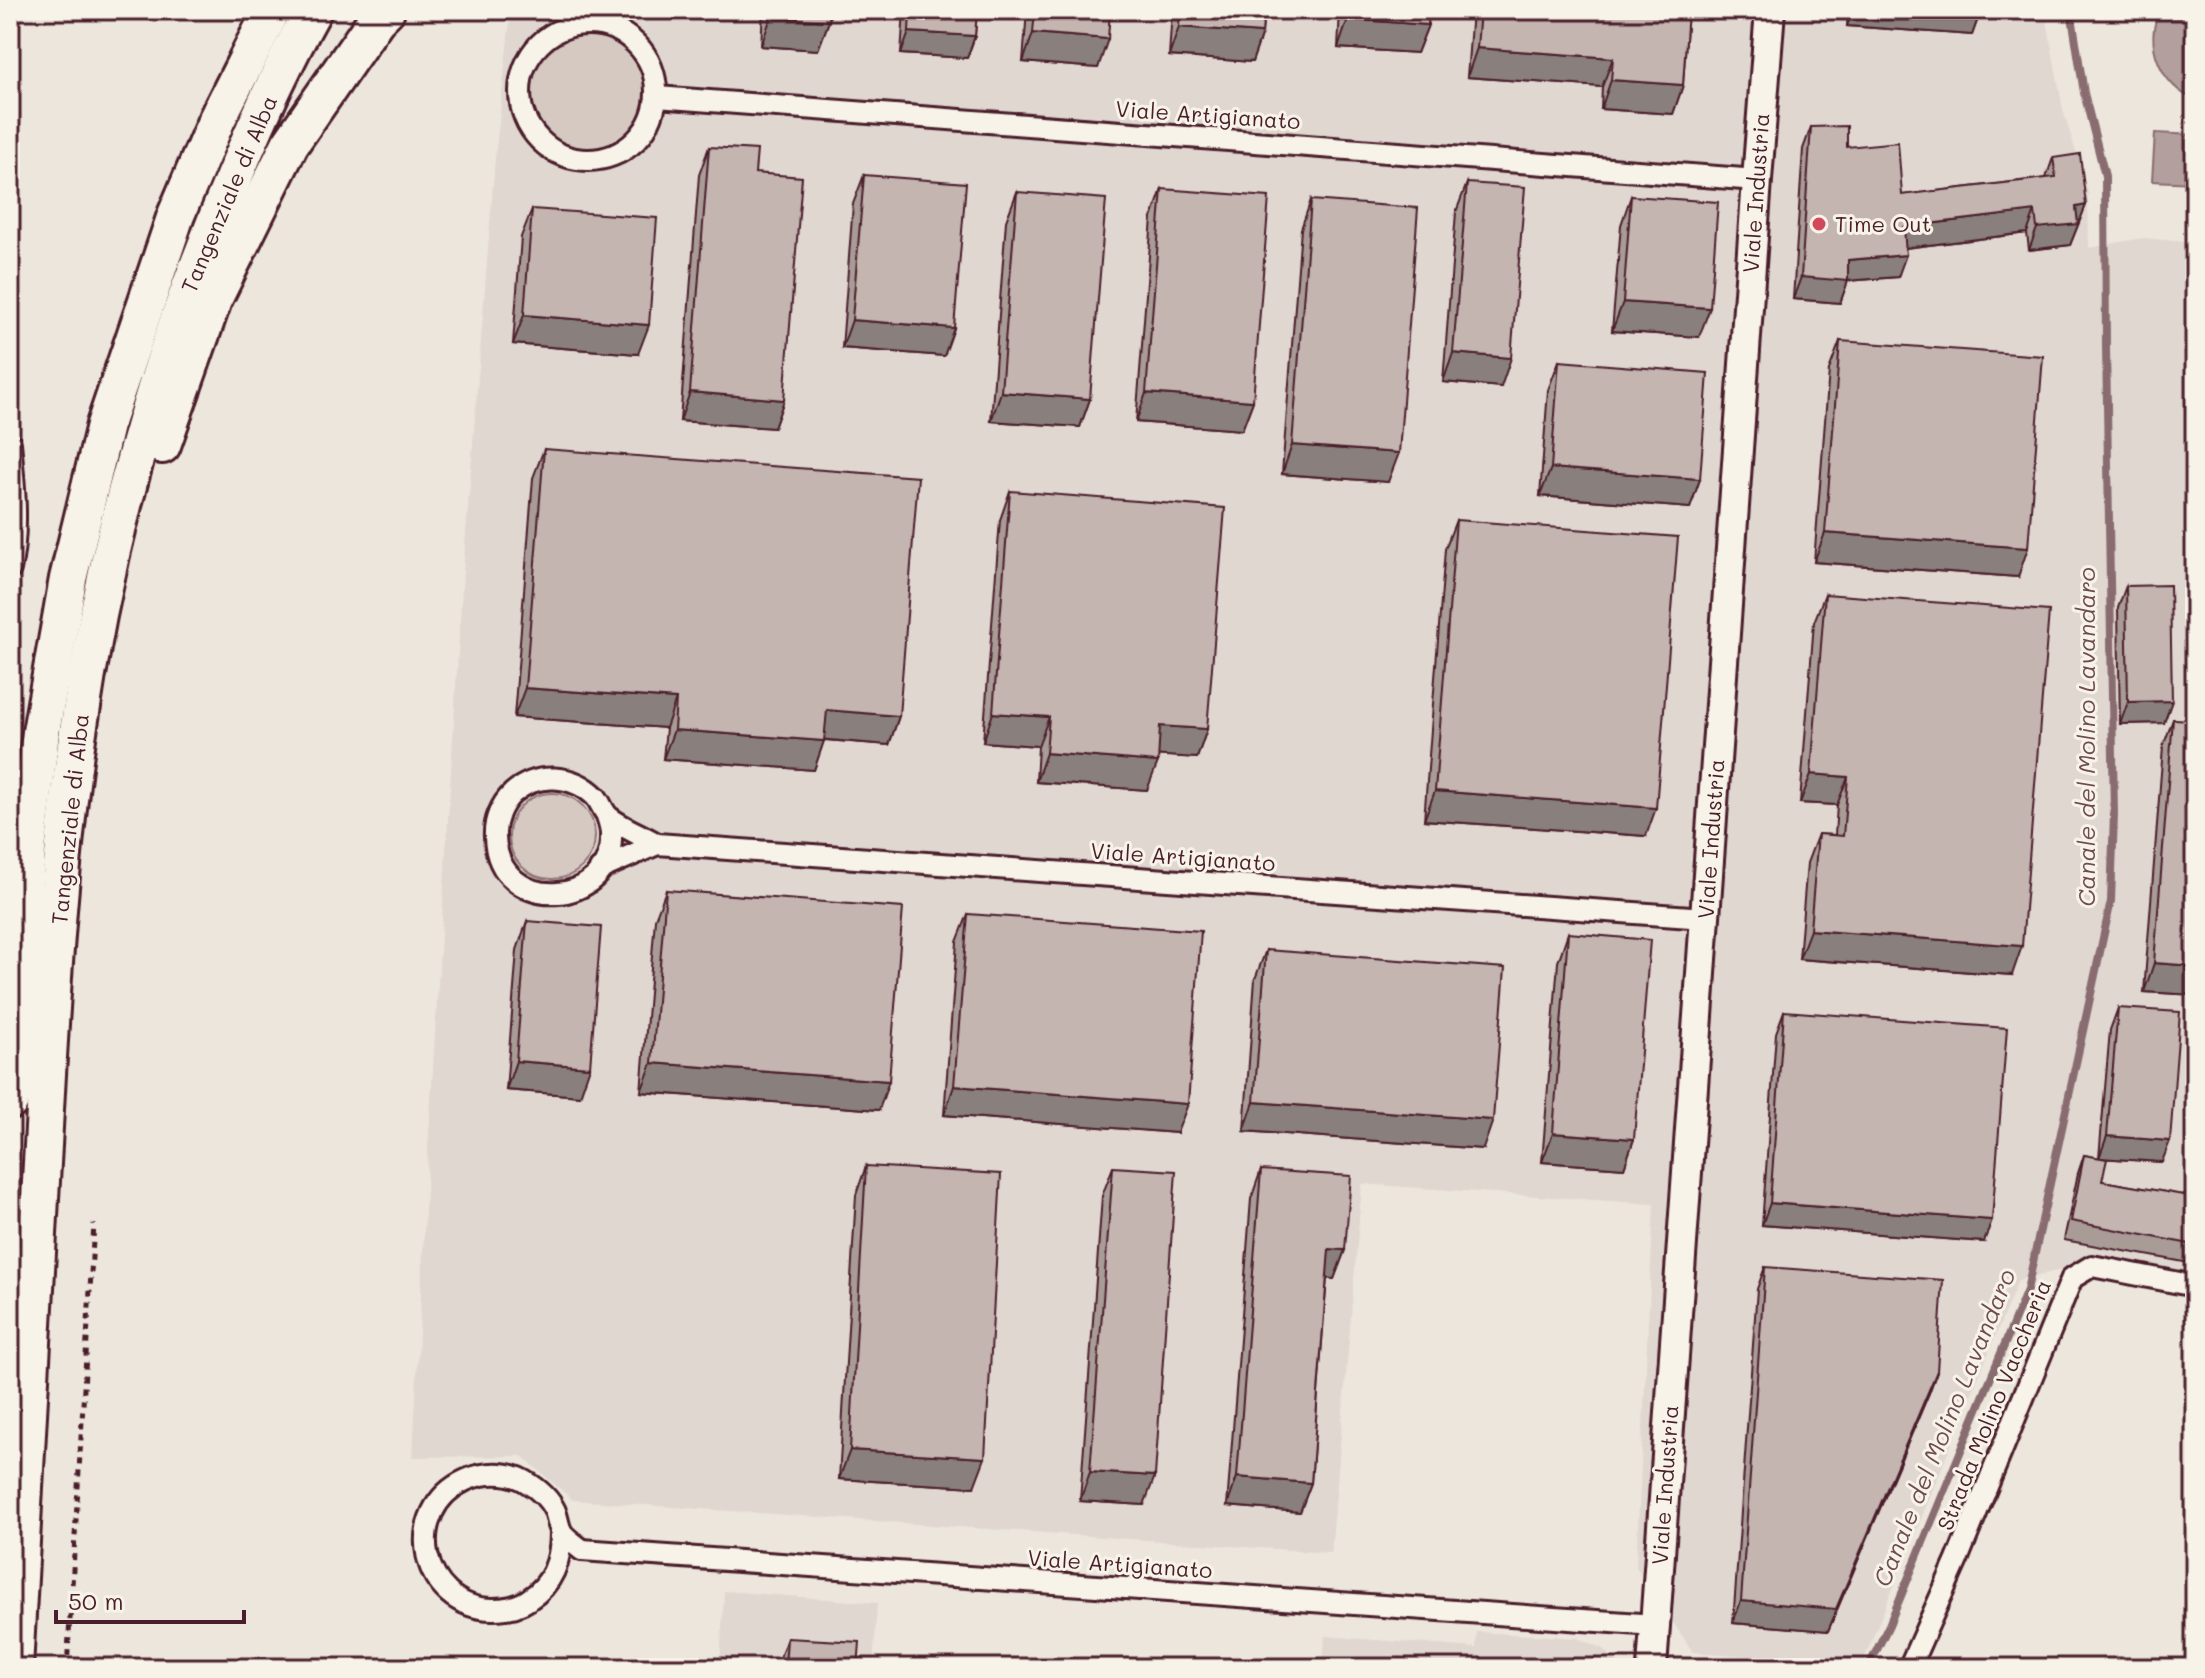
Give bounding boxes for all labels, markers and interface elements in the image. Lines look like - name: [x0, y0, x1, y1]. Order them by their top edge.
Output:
- street label: Tangenziale di Alba: [174, 91, 283, 297]
- street label: Viale Artigianato: [1115, 94, 1301, 135]
- street label: Viale Industria: [1735, 112, 1776, 274]
- place label: Time Out: [1835, 209, 1931, 238]
- marker: Time Out: [1810, 215, 1828, 233]
- water label: Canale del Molino Lavandaro: [2070, 567, 2101, 907]
- street label: Tangenziale di Alba: [44, 712, 95, 926]
- street label: Viale Industria: [1690, 758, 1731, 920]
- street label: Viale Artigianato: [1090, 836, 1276, 877]
- water label: Canale del Molino Lavandaro: [1866, 1264, 2022, 1591]
- street label: Strada Molino Vaccheria: [1930, 1275, 2057, 1534]
- street label: Viale Industria: [1644, 1404, 1685, 1566]
- street label: Viale Artigianato: [1027, 1543, 1213, 1584]
- scale bar: [56, 1574, 244, 1624]
- text: 50 m: [68, 1585, 124, 1616]

